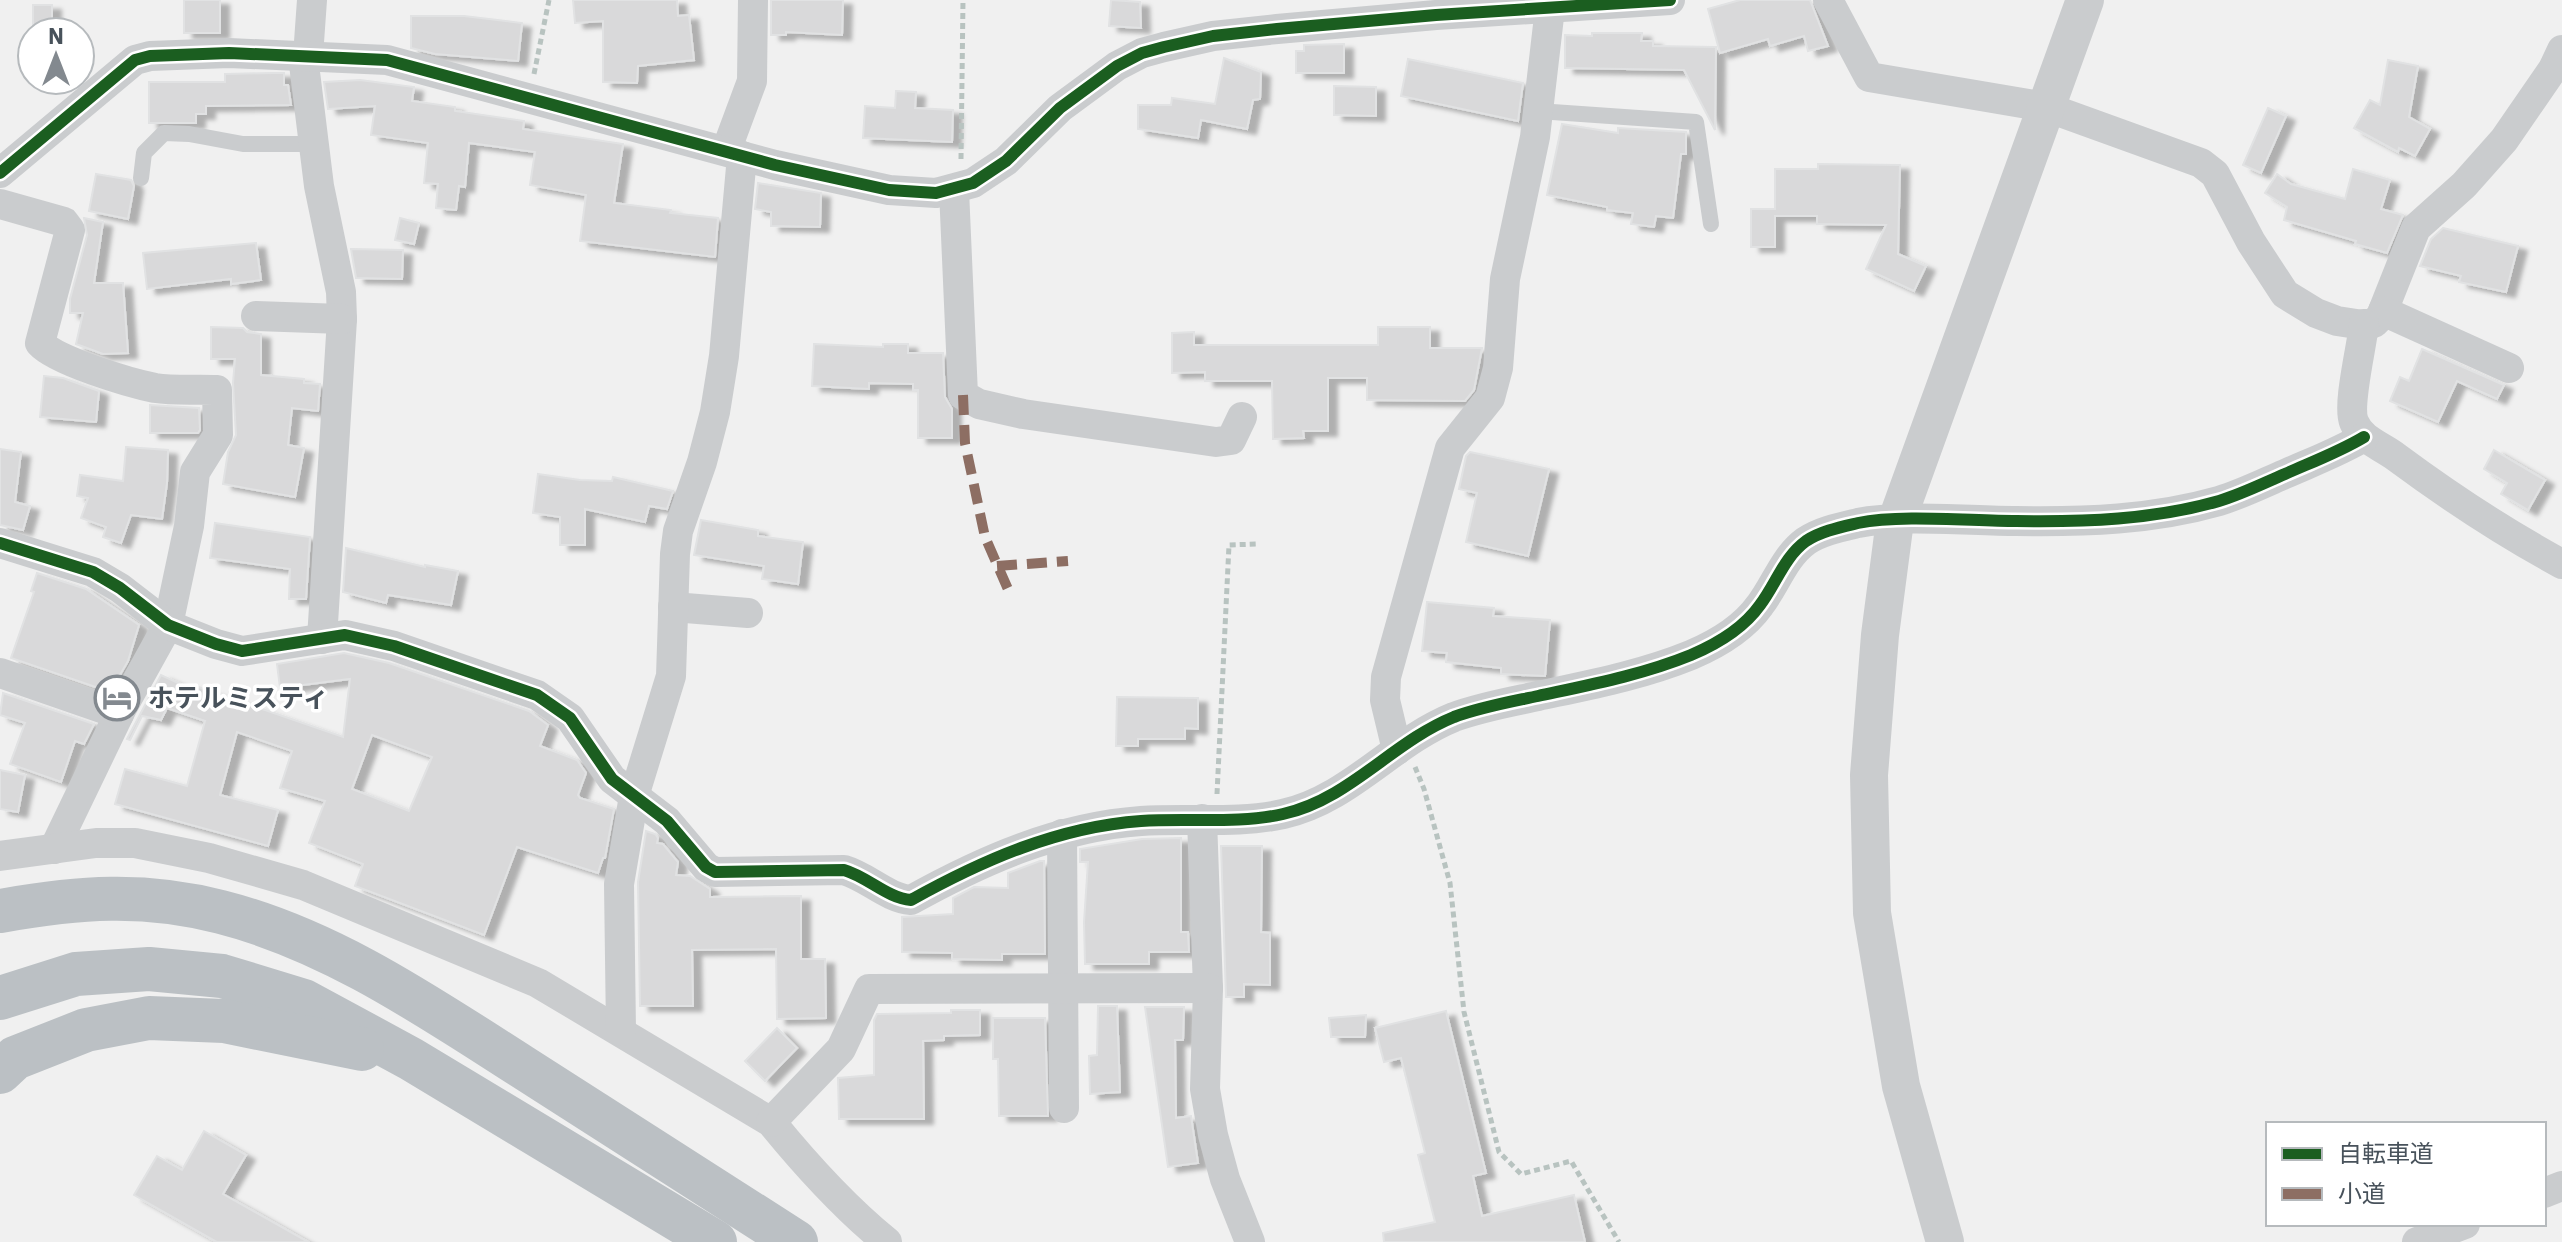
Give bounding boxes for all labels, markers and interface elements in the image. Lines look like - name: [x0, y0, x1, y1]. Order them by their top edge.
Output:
- north arrow: [16, 16, 96, 96]
- text: N: [48, 21, 64, 50]
- hotel icon: ホテルミスティ: [93, 674, 141, 722]
- place label: ホテルミスティ: [148, 680, 328, 714]
- legend: [2266, 1122, 2546, 1226]
- text: 自転車道: [2338, 1137, 2434, 1169]
- text: 小道: [2338, 1177, 2386, 1209]

